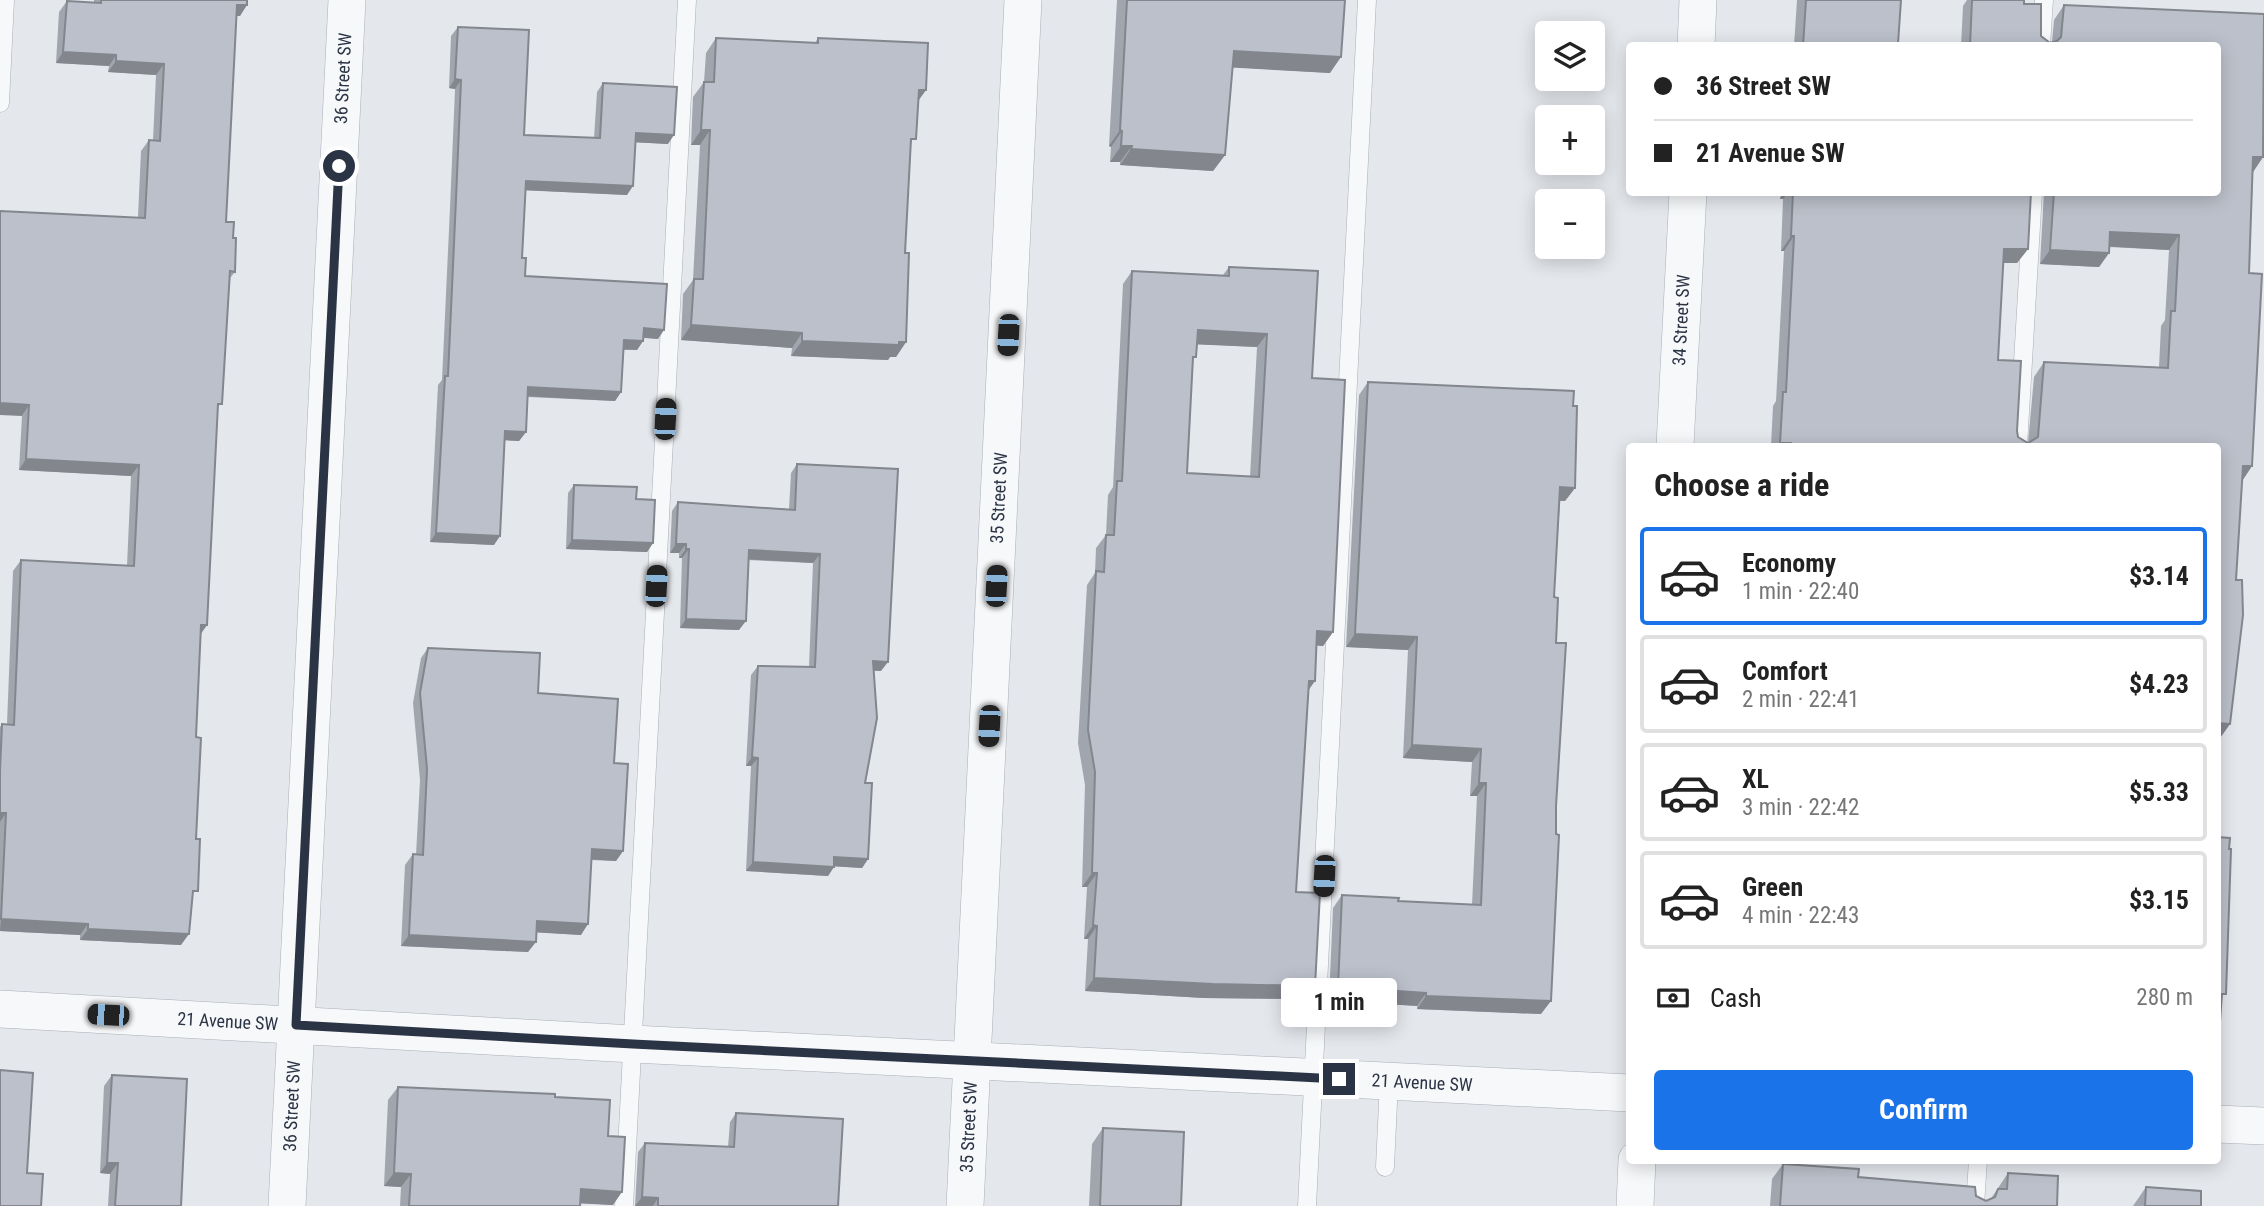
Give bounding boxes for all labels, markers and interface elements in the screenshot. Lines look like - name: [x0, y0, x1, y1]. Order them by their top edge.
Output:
- map controls: [1535, 21, 1605, 259]
- button: layers: [1535, 21, 1605, 91]
- street label: 36 Street SW: [330, 32, 355, 124]
- text: 36 Street SW: [1696, 71, 1831, 101]
- button: +: [1535, 105, 1605, 175]
- text: 21 Avenue SW: [1696, 138, 1845, 168]
- route start: [323, 150, 355, 182]
- button: −: [1535, 189, 1605, 259]
- street label: 34 Street SW: [1668, 274, 1694, 366]
- car: [997, 313, 1020, 357]
- car: [654, 397, 677, 441]
- street label: 35 Street SW: [986, 451, 1011, 544]
- text: Choose a ride: [1654, 466, 1829, 504]
- icon: car: [1658, 545, 1721, 608]
- text: Economy: [1742, 548, 1836, 578]
- text: $3.14: [2129, 561, 2189, 591]
- car: [645, 564, 668, 608]
- car: [985, 564, 1008, 608]
- text: 1 min · 22:40: [1742, 578, 1859, 605]
- icon: car: [1658, 653, 1721, 716]
- text: Comfort: [1742, 656, 1828, 686]
- text: $4.23: [2129, 669, 2189, 699]
- text: 2 min · 22:41: [1742, 686, 1859, 713]
- car: [978, 704, 1001, 748]
- icon: car: [1658, 761, 1721, 824]
- text: XL: [1742, 764, 1769, 794]
- text: $5.33: [2129, 777, 2189, 807]
- text: 3 min · 22:42: [1742, 794, 1859, 821]
- car: [1313, 854, 1336, 898]
- icon: car: [1658, 869, 1721, 932]
- text: Green: [1742, 872, 1803, 902]
- text: $3.15: [2129, 885, 2189, 915]
- text: 4 min · 22:43: [1742, 902, 1859, 929]
- callout: 1 min: [1281, 978, 1397, 1026]
- icon: cash: [1654, 979, 1692, 1017]
- text: Cash: [1710, 983, 1762, 1013]
- text: 280 m: [2136, 984, 2193, 1011]
- text: 1 min: [1313, 989, 1365, 1016]
- car: [87, 1003, 130, 1027]
- street label: 21 Avenue SW: [177, 1008, 279, 1034]
- street label: 36 Street SW: [279, 1060, 304, 1152]
- route end: [1323, 1063, 1355, 1095]
- street label: 21 Avenue SW: [1371, 1069, 1473, 1095]
- button: Confirm: [1654, 1070, 2193, 1150]
- street label: 35 Street SW: [956, 1081, 981, 1173]

